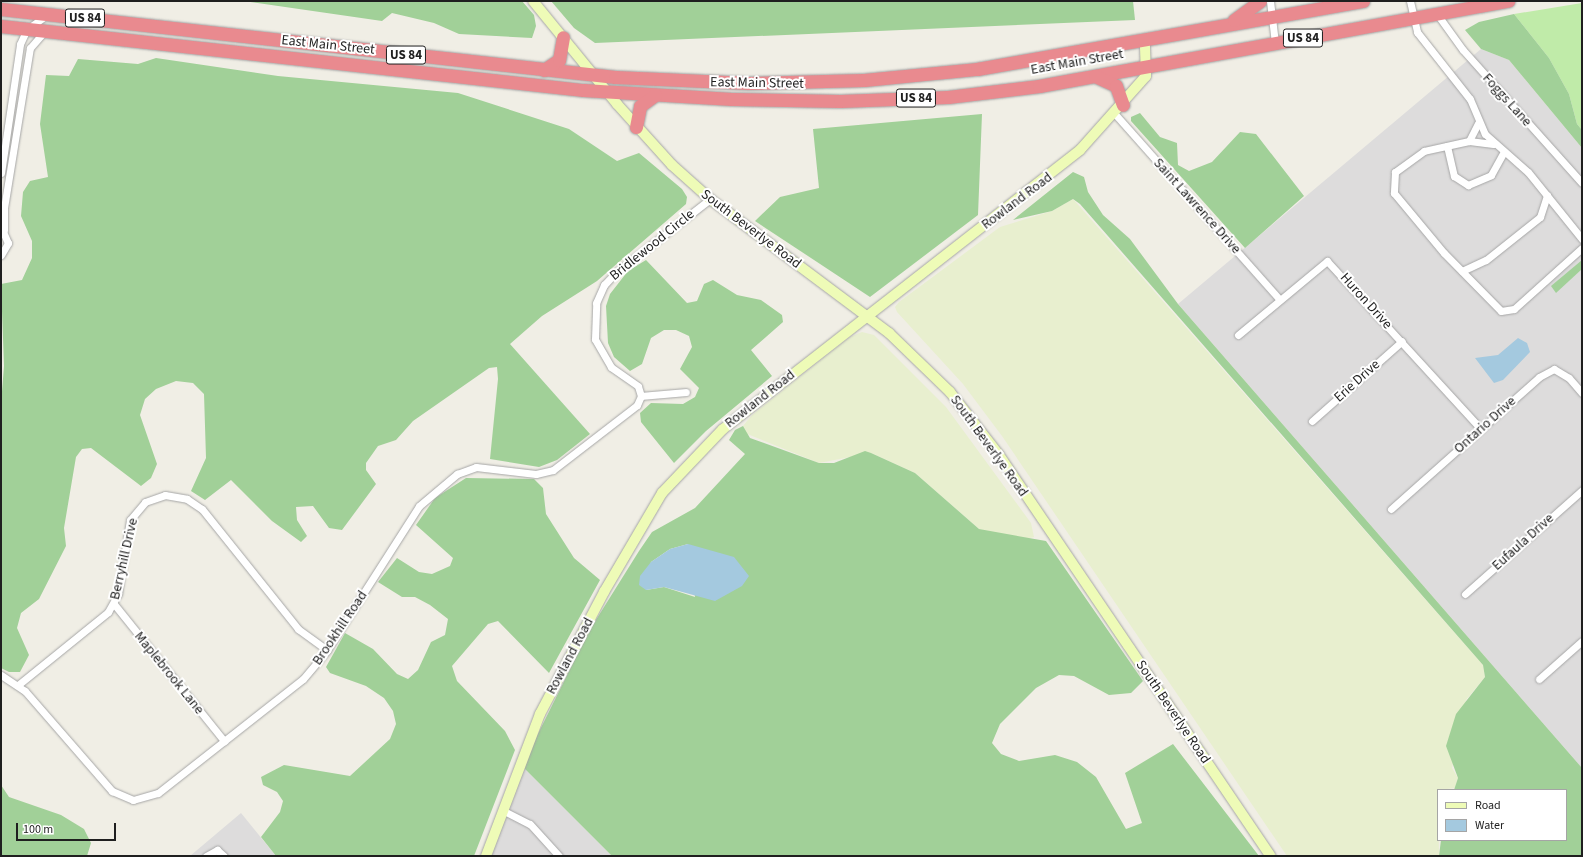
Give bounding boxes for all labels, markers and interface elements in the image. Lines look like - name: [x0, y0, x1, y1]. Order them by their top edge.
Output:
- road number: US 84: [64, 7, 106, 29]
- road number: US 84: [1282, 27, 1324, 49]
- street label: East Main Street: [280, 32, 376, 58]
- road number: US 84: [385, 44, 427, 66]
- street label: East Main Street: [1029, 46, 1125, 78]
- street label: Foggs Lane: [1479, 70, 1535, 130]
- street label: East Main Street: [710, 74, 804, 92]
- road number: US 84: [895, 87, 937, 109]
- street label: Saint Lawrence Drive: [1150, 155, 1244, 257]
- street label: Rowland Road: [978, 169, 1056, 233]
- street label: South Beverlye Road: [698, 186, 804, 272]
- street label: Bridlewood Circle: [606, 206, 698, 284]
- street label: Huron Drive: [1336, 269, 1396, 333]
- street label: Erie Drive: [1331, 356, 1383, 406]
- street label: Rowland Road: [722, 366, 798, 432]
- street label: South Beverlye Road: [947, 392, 1031, 500]
- street label: Ontario Drive: [1451, 393, 1519, 457]
- street label: Eufaula Drive: [1489, 510, 1557, 574]
- street label: Berryhill Drive: [106, 517, 142, 601]
- street label: Brookhill Road: [309, 588, 371, 668]
- street label: Rowland Road: [543, 615, 597, 697]
- street label: Maplebrook Lane: [131, 628, 207, 718]
- street label: South Beverlye Road: [1132, 657, 1214, 767]
- legend: [1437, 789, 1567, 841]
- text: Road: [1475, 797, 1501, 814]
- scale bar: [18, 815, 118, 841]
- text: Water: [1475, 817, 1504, 834]
- text: 100 m: [23, 821, 53, 838]

